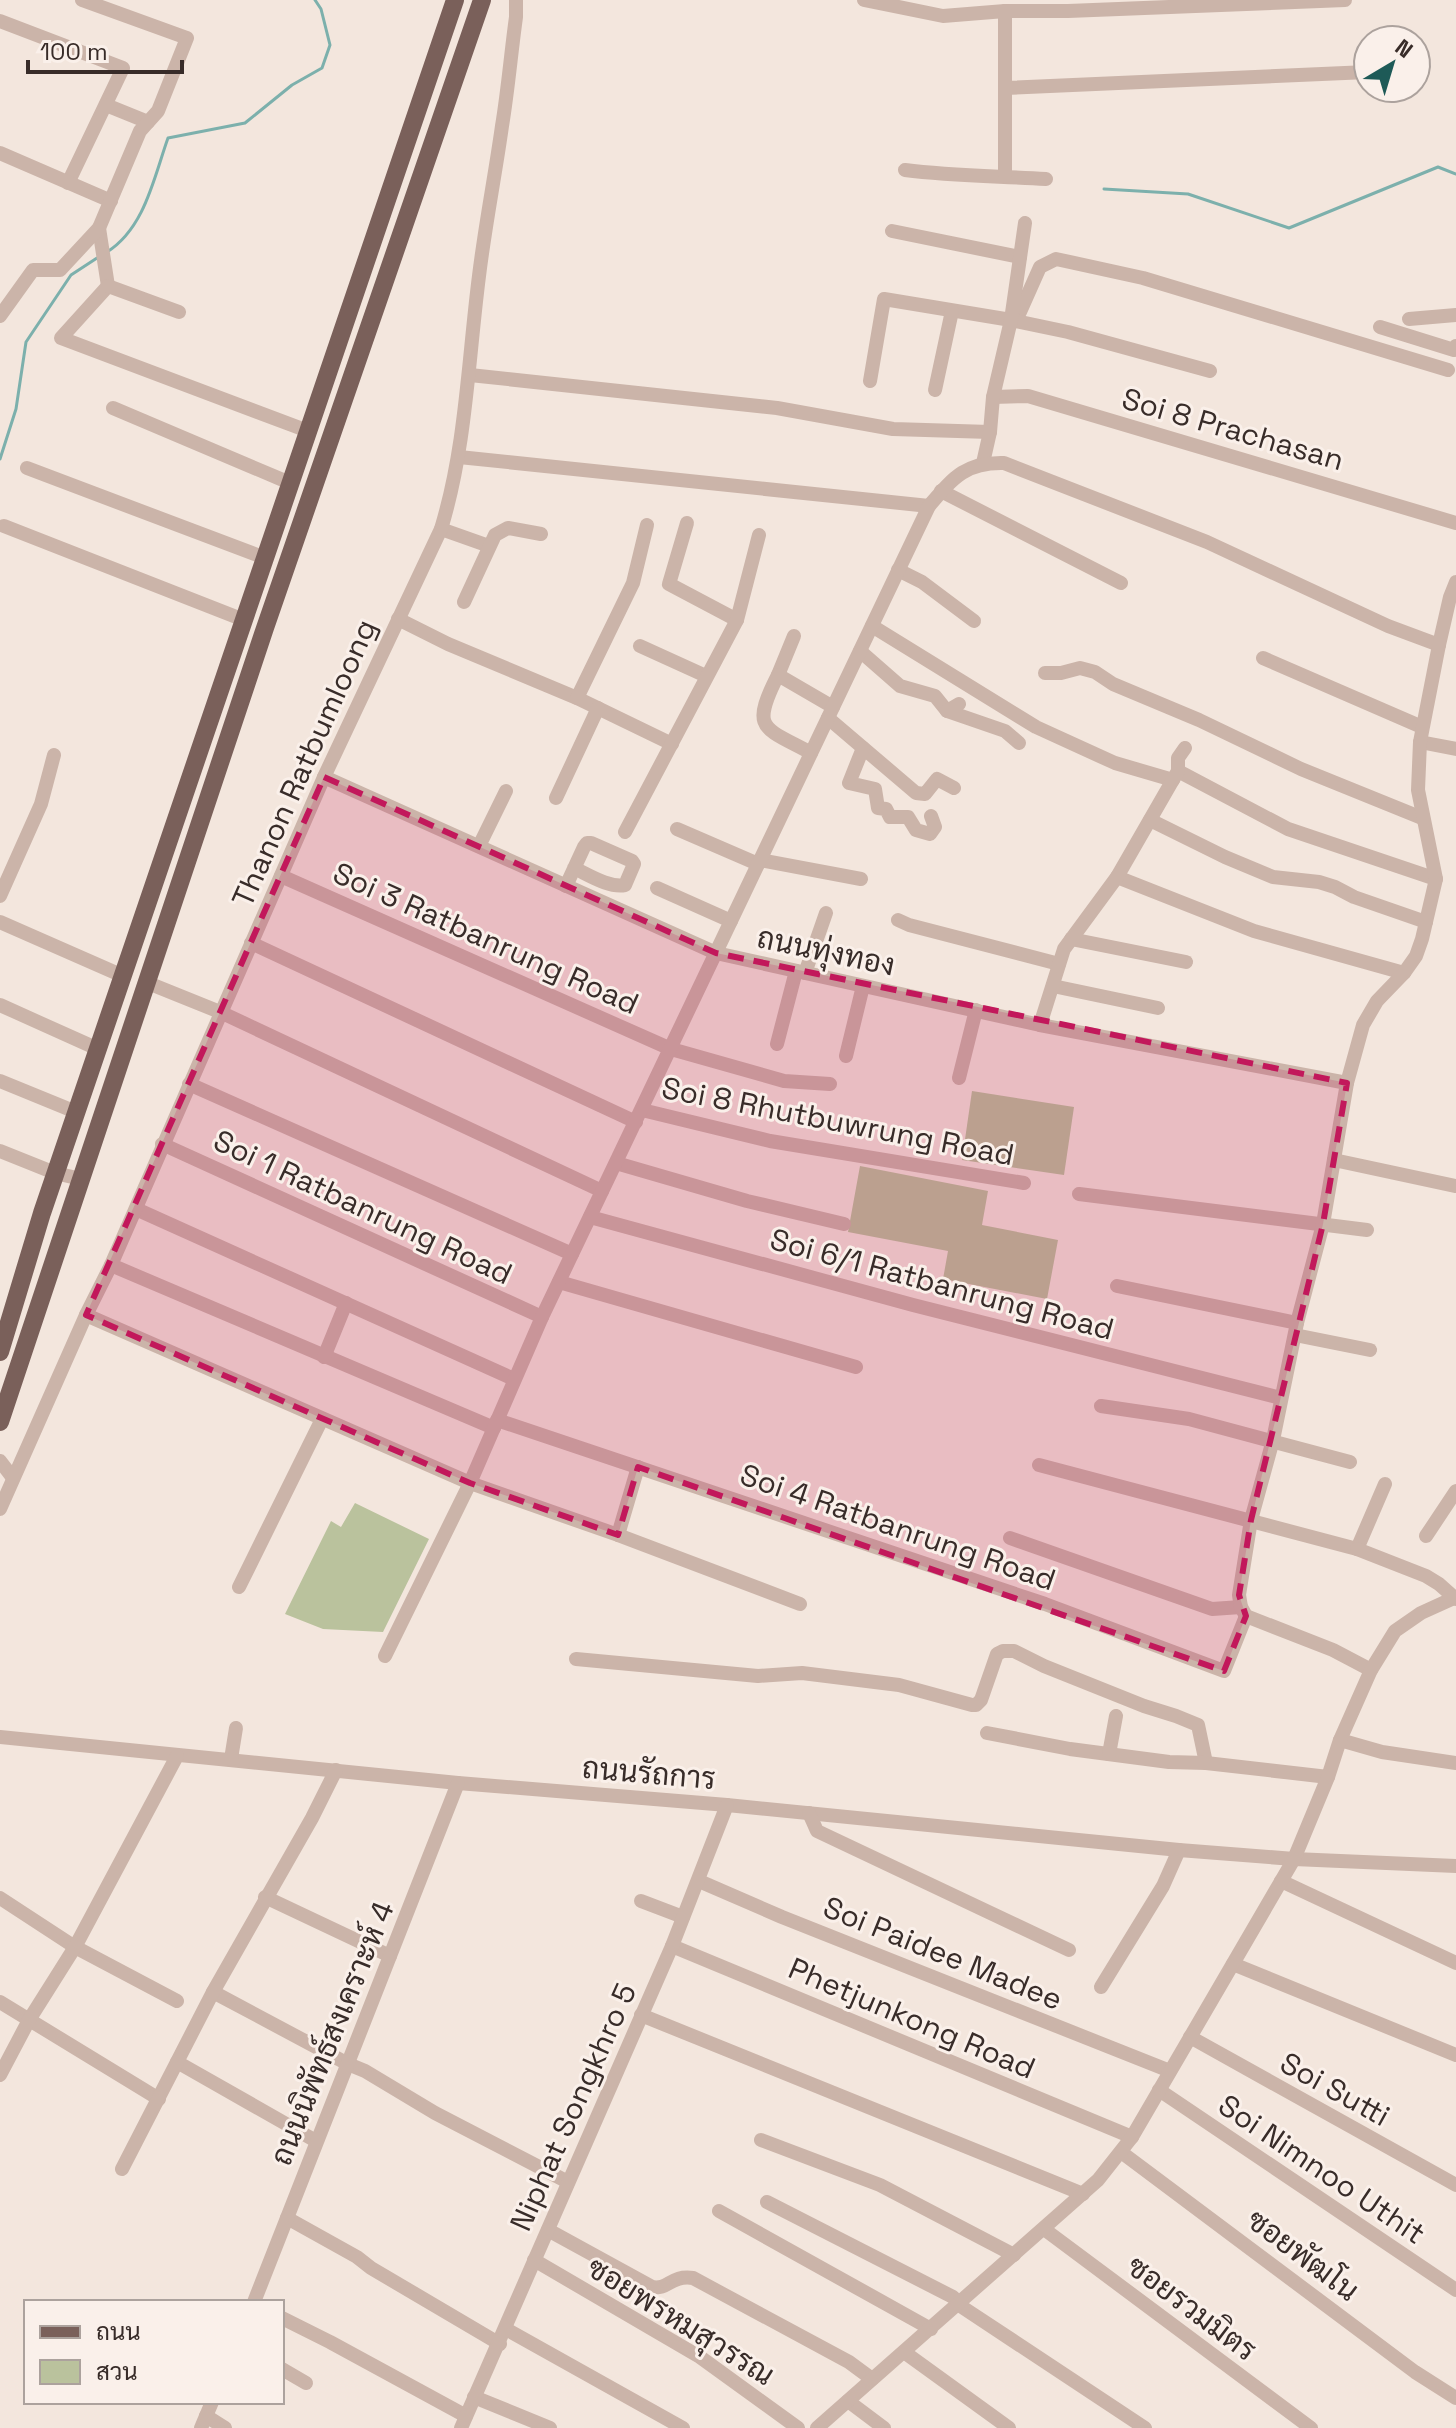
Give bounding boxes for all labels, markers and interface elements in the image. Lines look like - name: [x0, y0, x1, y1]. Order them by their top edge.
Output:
- scale bar: [28, 24, 182, 74]
- north arrow: [1352, 24, 1432, 104]
- text: N: [1390, 33, 1419, 64]
- text: 100 m: [40, 36, 108, 67]
- street label: Soi 8 Prachasan: [1118, 379, 1348, 479]
- street label: Thanon Ratbumloong: [223, 613, 385, 913]
- street label: Soi 3 Ratbanrung Road: [327, 853, 645, 1023]
- street label: ถนนทุ่งทอง: [753, 917, 898, 987]
- street label: Soi 8 Rhutbuwrung Road: [659, 1068, 1017, 1174]
- street label: Soi 1 Ratbanrung Road: [208, 1121, 518, 1293]
- street label: Soi 6/1 Ratbanrung Road: [766, 1219, 1118, 1349]
- street label: Soi 4 Ratbanrung Road: [735, 1455, 1061, 1599]
- street label: ถนนรัถการ: [581, 1748, 717, 1798]
- street label: Soi Paidee Madee: [818, 1887, 1068, 2019]
- street label: ถนนนิพัทธ์สงเคราะห์ 4: [261, 1895, 403, 2171]
- street label: Phetjunkong Road: [783, 1948, 1041, 2088]
- street label: Niphat Songkhro 5: [501, 1977, 645, 2237]
- street label: Soi Sutti: [1273, 2043, 1397, 2135]
- street label: Soi Nimnoo Uthit: [1211, 2085, 1433, 2253]
- street label: ซอยพัฒโน: [1239, 2200, 1367, 2310]
- street label: ซอยรวมมิตร: [1119, 2246, 1265, 2370]
- street label: ซอยพรหมสุวรรณ: [579, 2248, 782, 2396]
- legend: [24, 2300, 284, 2404]
- text: ถนน: [96, 2316, 141, 2347]
- text: สวน: [96, 2356, 138, 2387]

